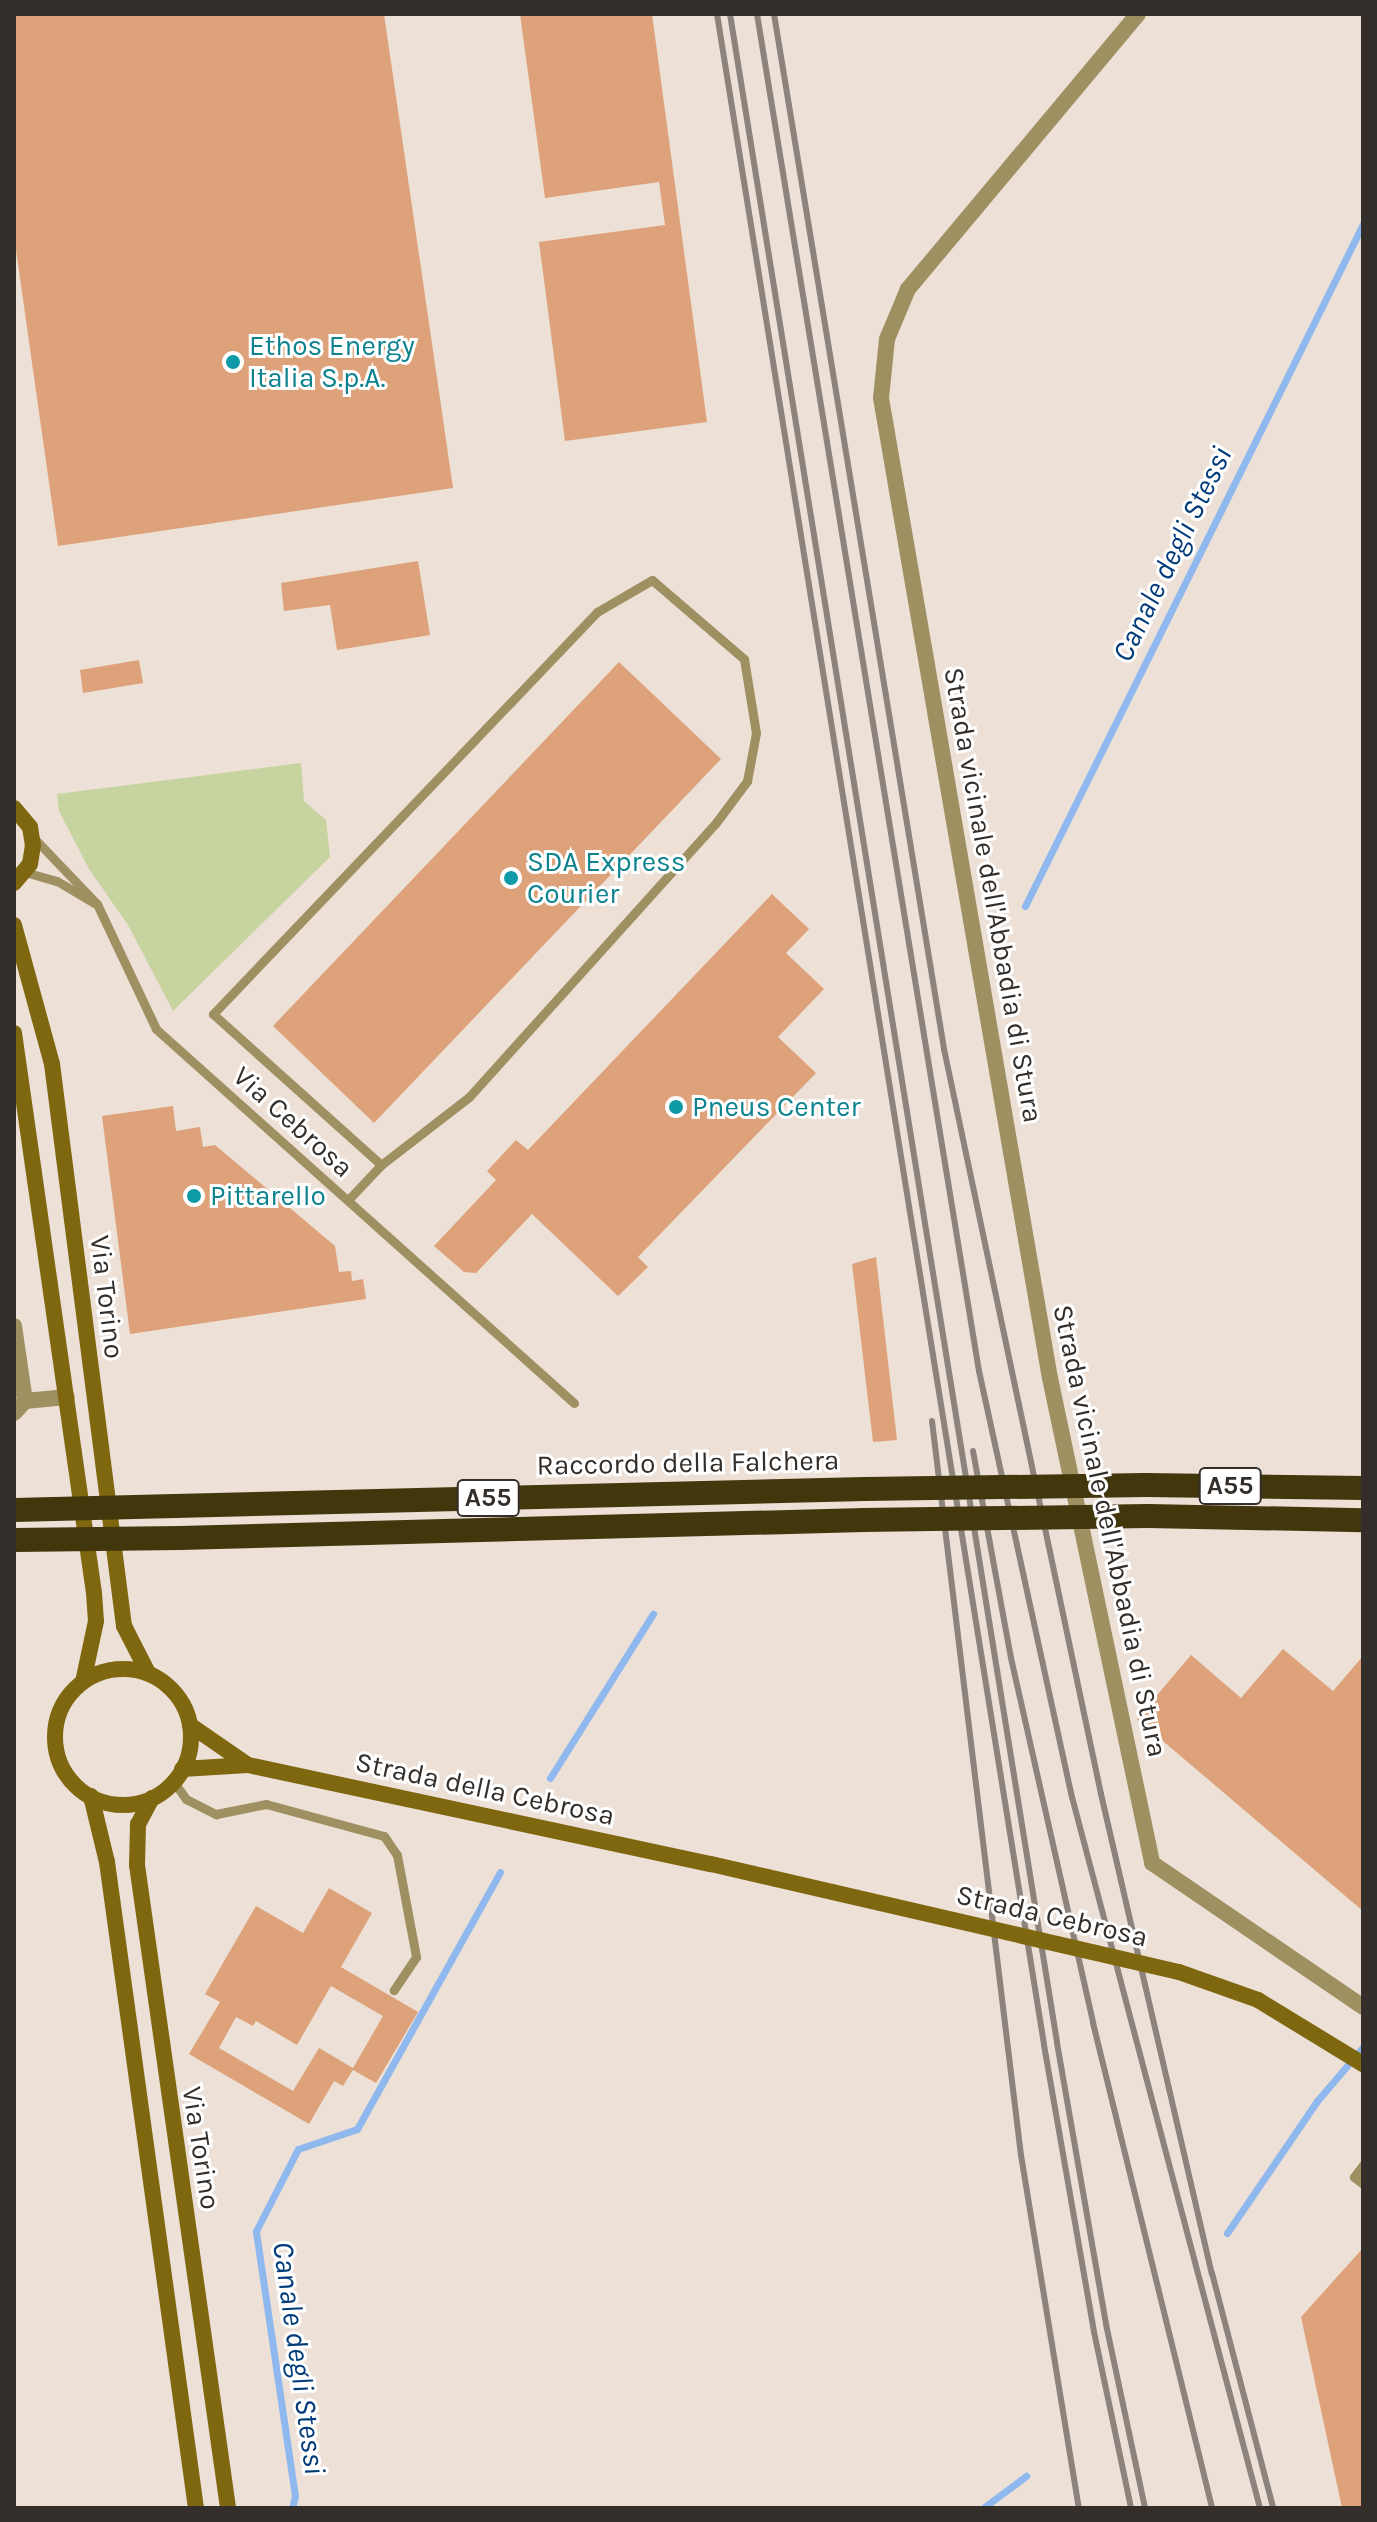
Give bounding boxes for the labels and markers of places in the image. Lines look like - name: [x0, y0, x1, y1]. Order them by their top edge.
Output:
- place label: Ethos Energy Italia S.p.A.: [249, 329, 415, 395]
- marker: Ethos Energy Italia S.p.A.: [224, 353, 242, 371]
- place label: SDA Express Courier: [527, 845, 685, 911]
- marker: SDA Express Courier: [502, 869, 520, 887]
- place label: Pneus Center: [692, 1090, 861, 1124]
- marker: Pneus Center: [667, 1098, 685, 1116]
- place label: Pittarello: [210, 1179, 326, 1213]
- marker: Pittarello: [185, 1187, 203, 1205]

